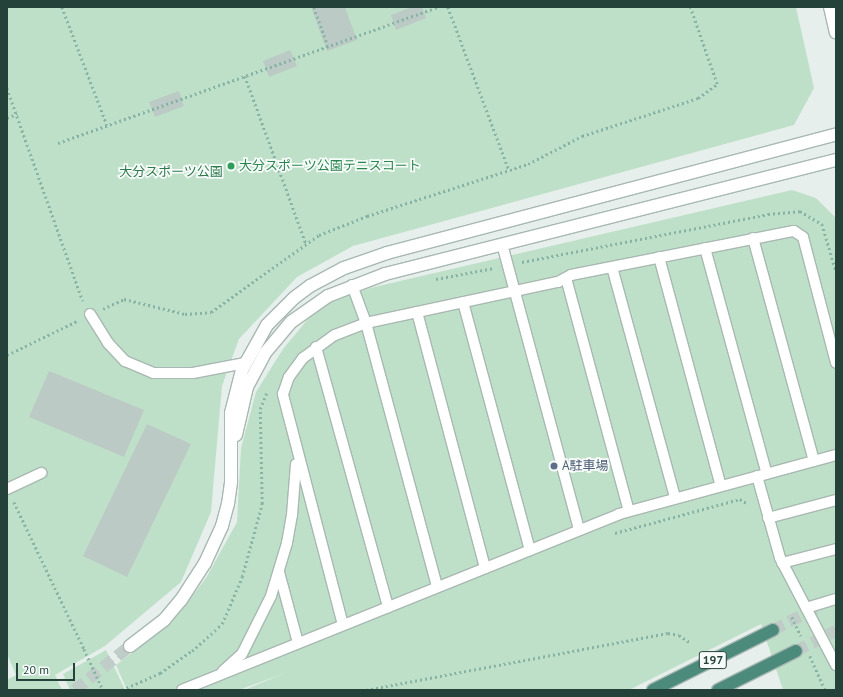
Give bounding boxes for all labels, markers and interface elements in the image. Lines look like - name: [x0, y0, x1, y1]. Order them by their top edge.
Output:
- place label: 大分スポーツ公園テニスコート: [239, 158, 421, 174]
- marker: 大分スポーツ公園テニスコート: [226, 161, 236, 171]
- park label: 大分スポーツ公園: [119, 164, 223, 180]
- place label: A駐車場: [562, 458, 609, 474]
- marker: A駐車場: [549, 461, 559, 471]
- road number: 197: [698, 650, 728, 670]
- scale bar: [18, 655, 77, 681]
- text: 20 m: [23, 662, 49, 677]

